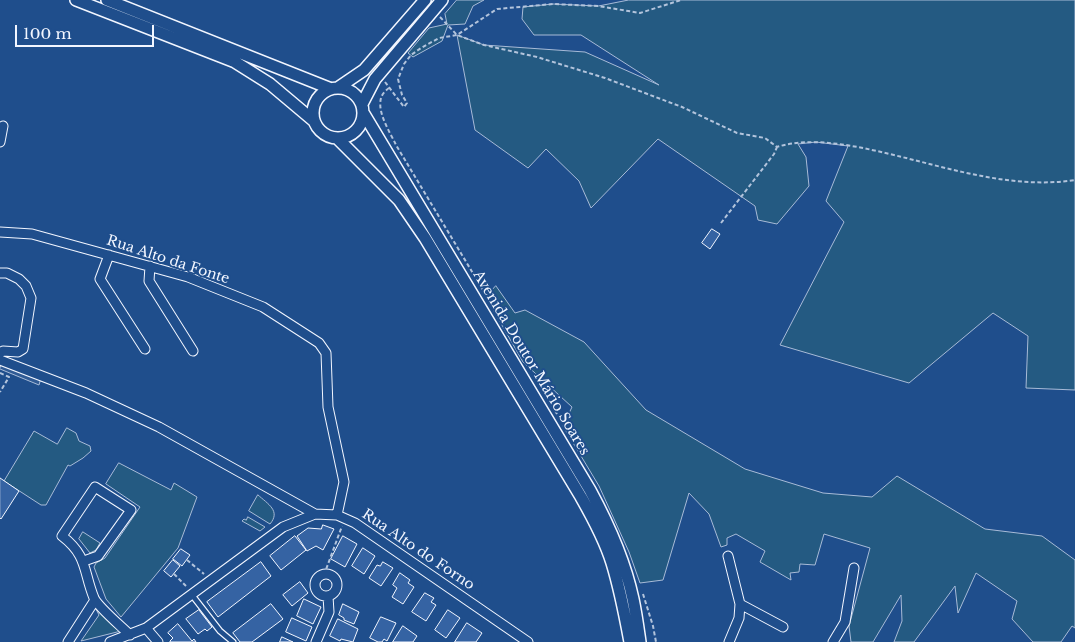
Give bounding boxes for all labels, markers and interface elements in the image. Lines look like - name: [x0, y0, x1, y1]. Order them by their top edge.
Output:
- scale bar: [18, 15, 156, 47]
- text: 100 m: [23, 24, 72, 43]
- street label: Rua Alto da Fonte: [104, 232, 232, 288]
- street label: Avenida Doutor Mário Soares: [469, 268, 593, 458]
- street label: Rua Alto do Forno: [359, 506, 477, 594]

